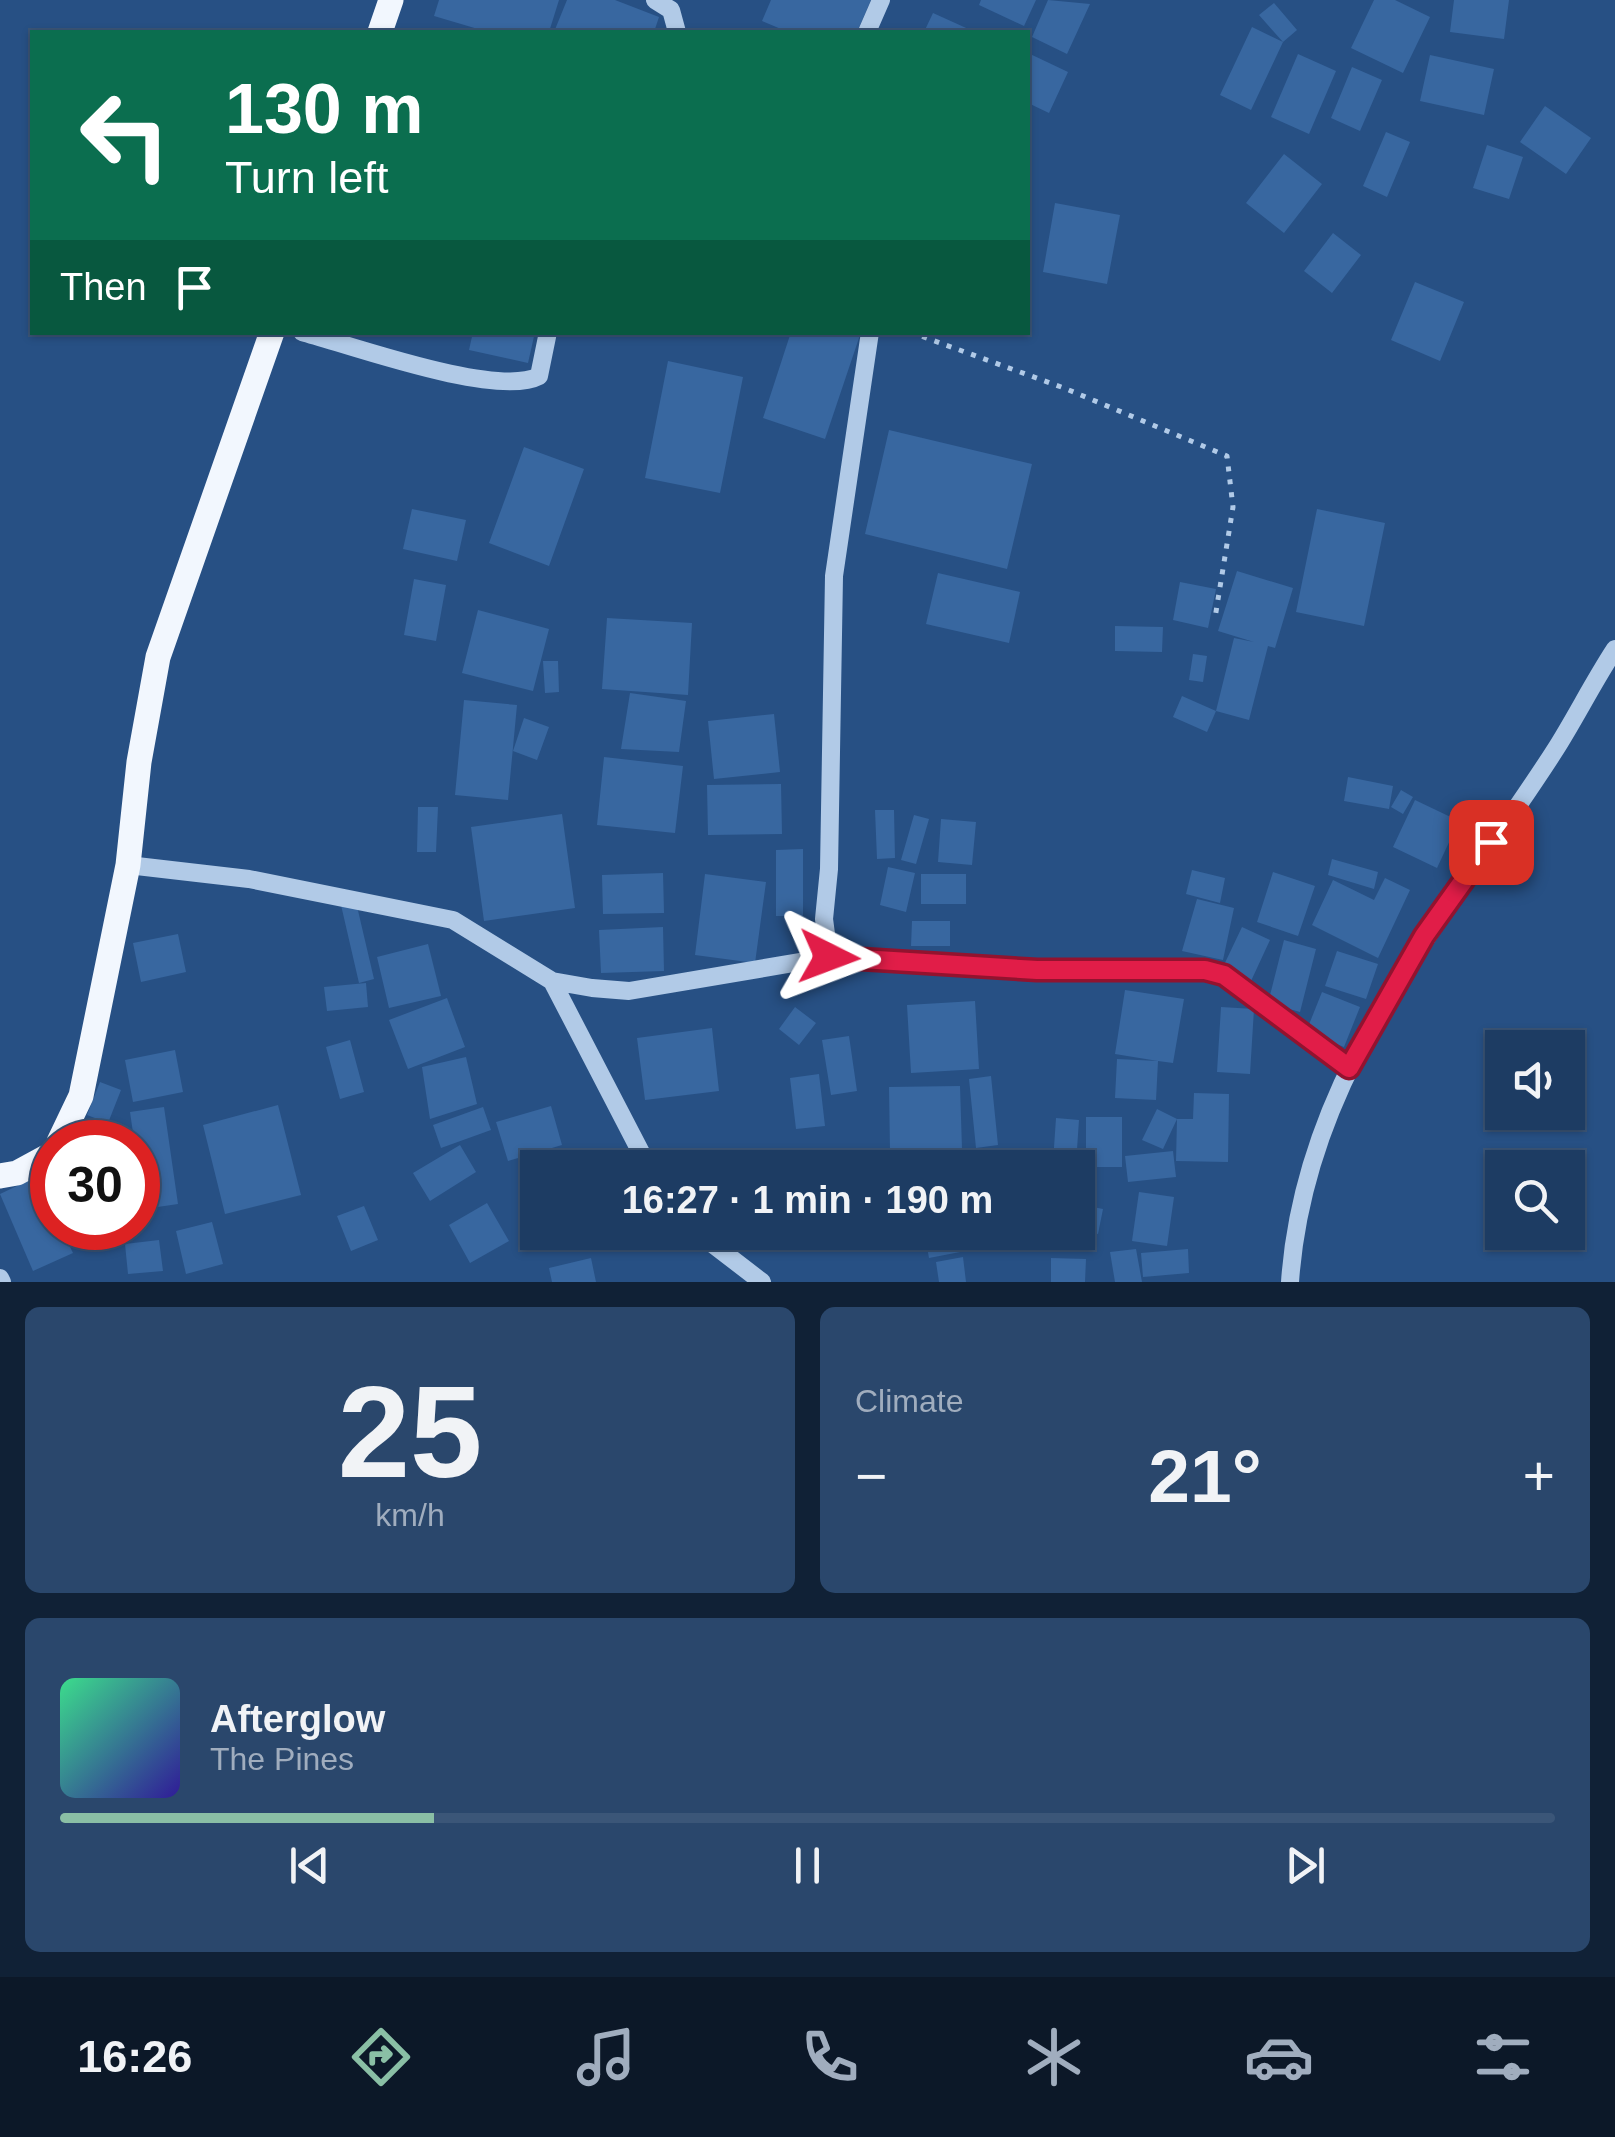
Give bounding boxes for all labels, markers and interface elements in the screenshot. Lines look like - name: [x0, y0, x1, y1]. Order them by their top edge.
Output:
- icon: left: [60, 70, 190, 200]
- text: 130 m: [225, 70, 423, 148]
- text: Turn left: [225, 152, 388, 203]
- icon: arrive: [167, 260, 222, 315]
- text: Then: [60, 266, 147, 308]
- pin: [1449, 800, 1534, 885]
- icon: arrive: [1464, 815, 1519, 870]
- position arrow: [777, 905, 881, 1009]
- map controls: [1485, 1030, 1585, 1250]
- button: sound: [1485, 1030, 1585, 1130]
- speed limit sign: 30: [30, 1120, 160, 1250]
- button: search: [1485, 1150, 1585, 1250]
- text: 16:27 · 1 min · 190 m: [622, 1179, 993, 1221]
- text: 25: [338, 1359, 482, 1505]
- text: Climate: [855, 1383, 963, 1419]
- text: 21°: [1148, 1434, 1262, 1518]
- text: −: [855, 1445, 887, 1507]
- text: +: [1523, 1445, 1555, 1507]
- text: km/h: [375, 1497, 445, 1533]
- text: Afterglow: [210, 1698, 385, 1740]
- text: The Pines: [210, 1741, 354, 1777]
- icon: previous: [282, 1838, 337, 1893]
- icon: pause: [780, 1838, 835, 1893]
- icon: next: [1278, 1838, 1333, 1893]
- icon: directions: [346, 2022, 416, 2092]
- icon: music: [571, 2022, 641, 2092]
- icon: phone: [795, 2022, 865, 2092]
- icon: climate: [1019, 2022, 1089, 2092]
- icon: car: [1244, 2022, 1314, 2092]
- icon: filters: [1468, 2022, 1538, 2092]
- text: 16:26: [77, 2031, 192, 2082]

